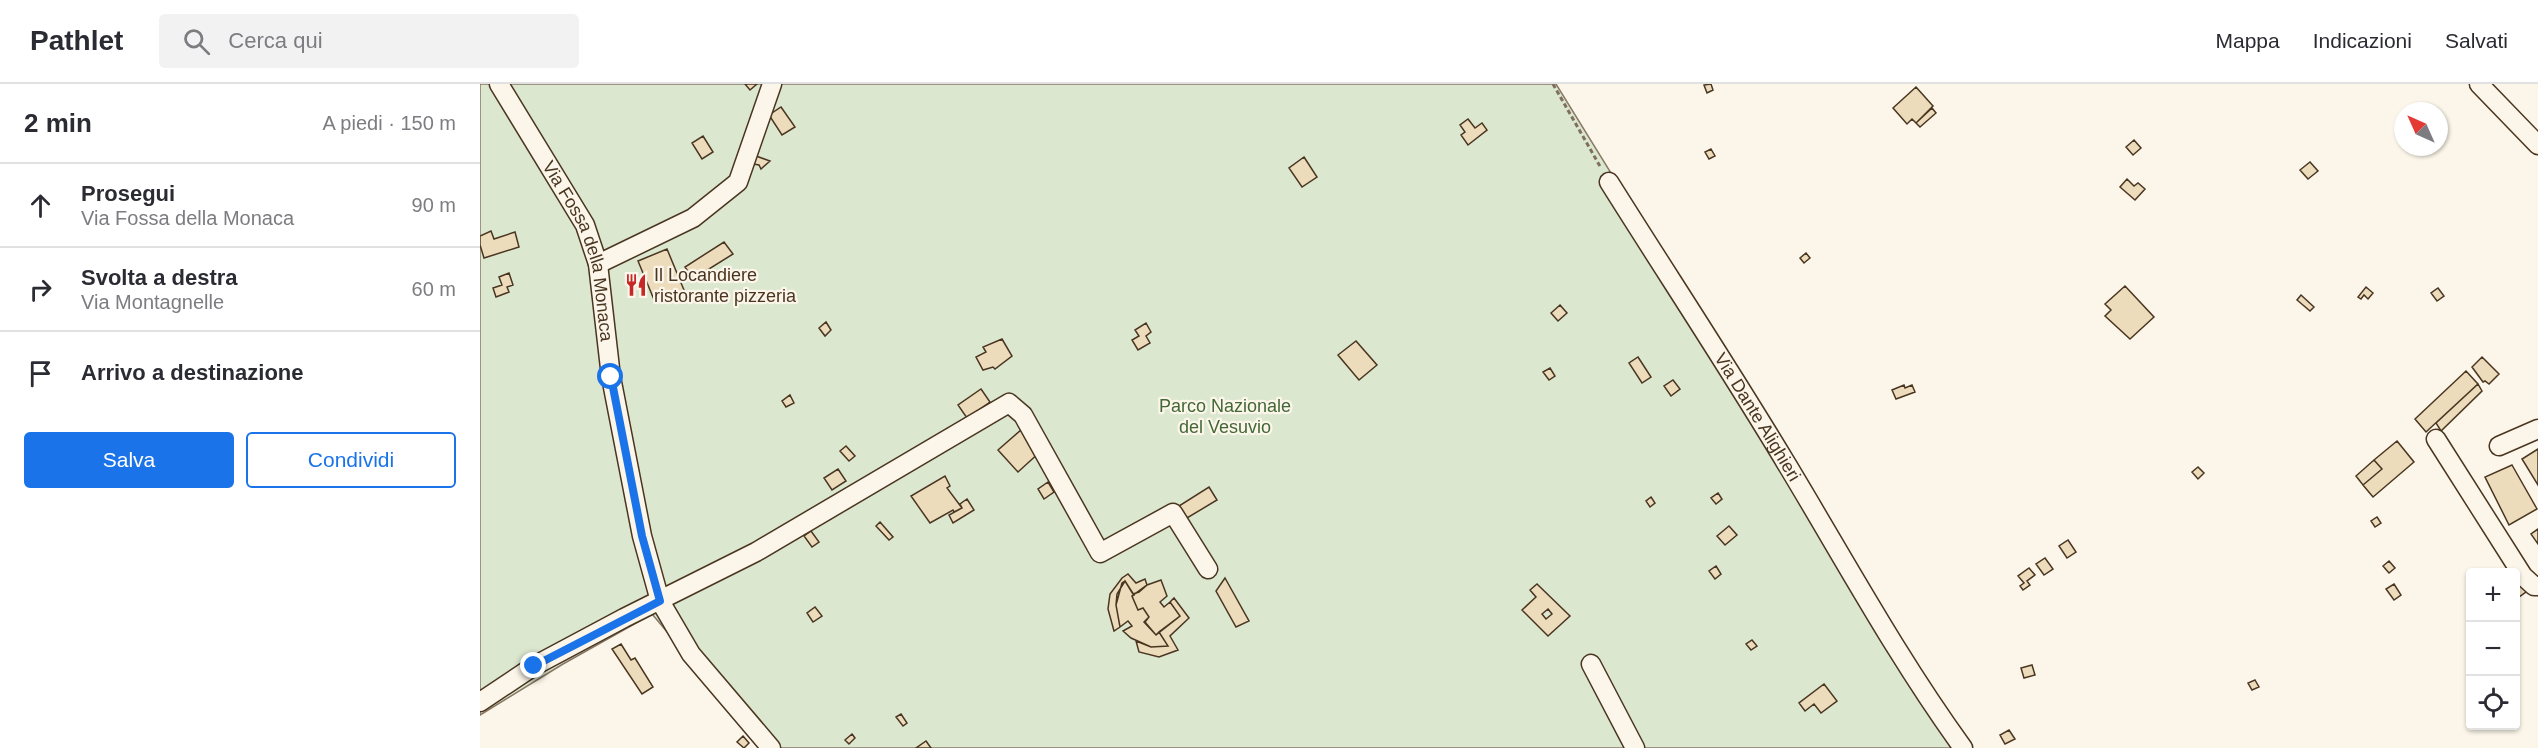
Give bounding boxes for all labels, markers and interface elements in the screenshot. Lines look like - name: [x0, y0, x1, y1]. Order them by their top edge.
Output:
- search box: [159, 14, 579, 68]
- text: Pathlet: [30, 25, 123, 56]
- icon: search: [180, 25, 213, 58]
- text: Cerca qui: [228, 28, 323, 53]
- text: Mappa: [2216, 29, 2280, 52]
- text: Indicazioni: [2313, 29, 2412, 52]
- text: Salvati: [2445, 29, 2508, 52]
- north arrow: [2394, 102, 2448, 156]
- text: 2 min: [24, 108, 92, 138]
- text: A piedi · 150 m: [323, 112, 456, 134]
- street label: Via Fossa della Monaca: [538, 157, 617, 343]
- text: Prosegui: [81, 181, 175, 206]
- icon: ahead: [24, 189, 57, 222]
- text: 90 m: [412, 194, 456, 216]
- text: Via Fossa della Monaca: [81, 207, 294, 229]
- text: Svolta a destra: [81, 265, 238, 290]
- place label: Il Locandiere ristorante pizzeria: [654, 265, 797, 306]
- restaurant icon: Il Locandiere ristorante pizzeria: [623, 272, 649, 298]
- icon: right: [24, 273, 57, 306]
- text: 60 m: [412, 278, 456, 300]
- text: Via Montagnelle: [81, 291, 224, 313]
- street label: Via Dante Alighieri: [1710, 349, 1805, 485]
- icon: arrive: [24, 357, 57, 390]
- text: Arrivo a destinazione: [81, 360, 304, 385]
- route start: [597, 363, 623, 389]
- park label: Parco Nazionale del Vesuvio: [1159, 396, 1291, 437]
- button: Salva: [24, 432, 234, 488]
- button: Condividi: [246, 432, 456, 488]
- map controls: [2466, 568, 2520, 730]
- button: +: [2466, 568, 2520, 622]
- button: −: [2466, 622, 2520, 676]
- route end: [520, 652, 546, 678]
- button: locate: [2466, 676, 2520, 730]

